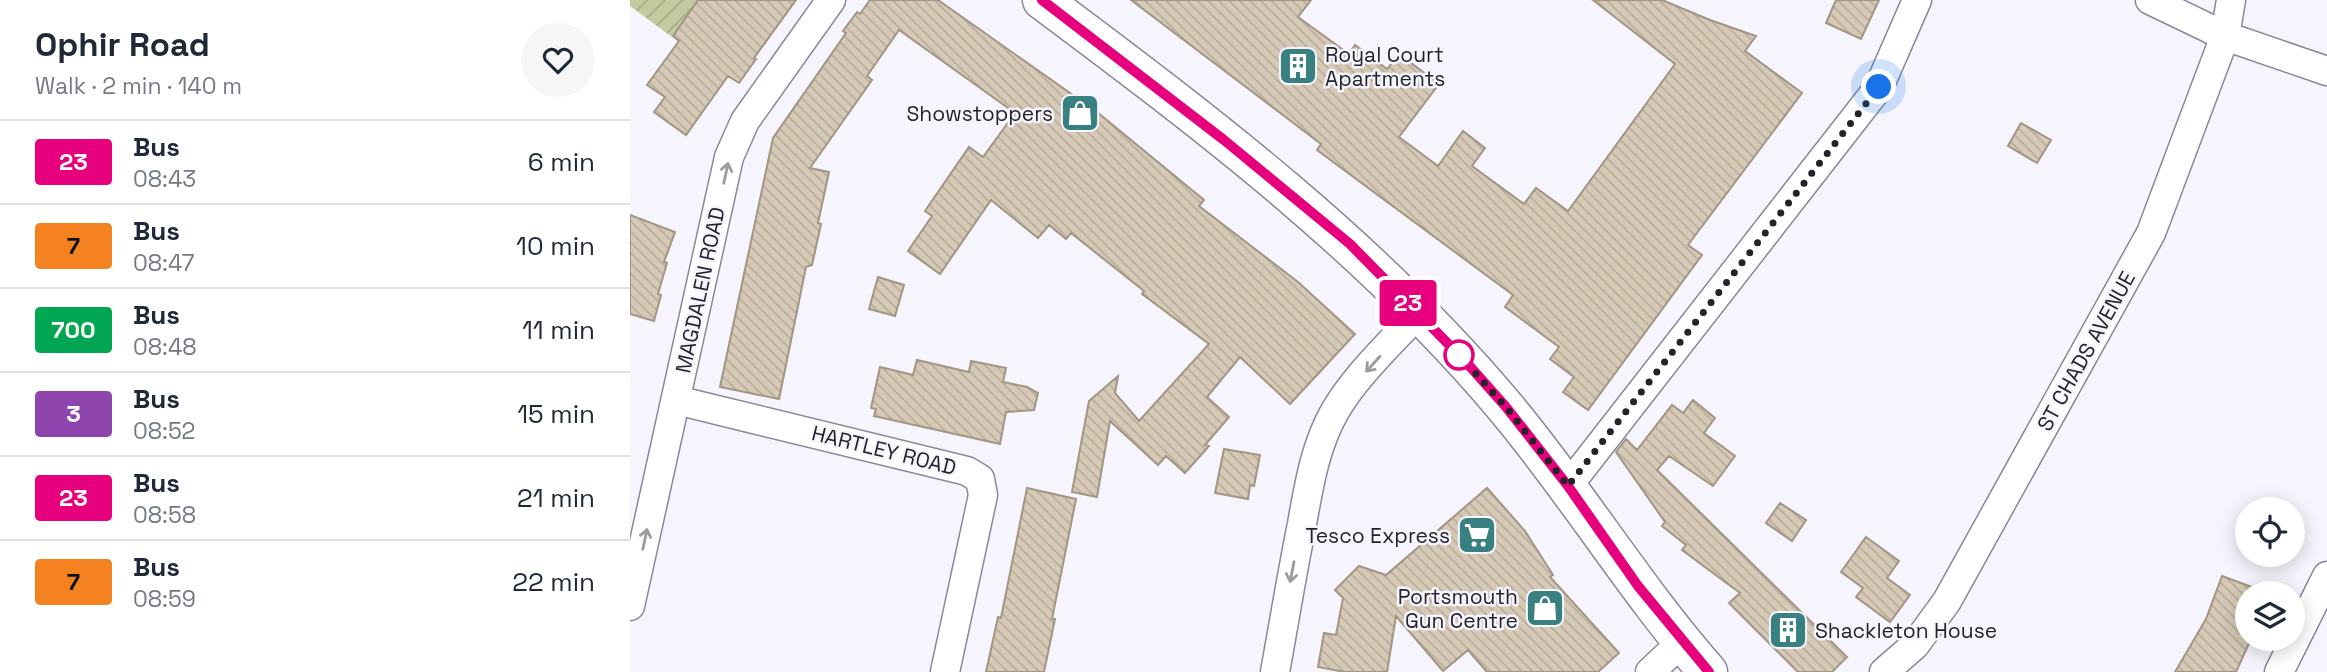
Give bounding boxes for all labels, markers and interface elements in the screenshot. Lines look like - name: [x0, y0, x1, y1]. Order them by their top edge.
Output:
- button: heart: [521, 23, 595, 97]
- text: Ophir Road: [35, 24, 210, 66]
- place label: Royal Court Apartments: [1325, 41, 1445, 92]
- building icon: Royal Court Apartments: [1277, 45, 1319, 87]
- your location: [1861, 69, 1896, 104]
- text: Walk · 2 min · 140 m: [35, 71, 242, 101]
- shop icon: Showstoppers: [1059, 92, 1101, 134]
- place label: Showstoppers: [906, 100, 1053, 127]
- text: Bus: [133, 130, 180, 164]
- text: 6 min: [528, 145, 595, 179]
- text: 23: [59, 146, 88, 177]
- one-way arrow: [719, 162, 733, 185]
- text: 08:43: [133, 164, 196, 194]
- street label: MAGDALEN ROAD: [669, 205, 731, 375]
- text: Bus: [133, 214, 180, 248]
- text: 10 min: [516, 229, 595, 263]
- text: 7: [67, 230, 80, 261]
- text: 08:47: [133, 248, 195, 278]
- street label: ST CHADS AVENUE: [2031, 266, 2141, 436]
- line badge: 23: [1376, 280, 1440, 326]
- text: 23: [1394, 287, 1422, 318]
- text: Bus: [133, 298, 180, 332]
- text: 11 min: [522, 313, 595, 347]
- text: 700: [51, 314, 96, 345]
- text: 08:48: [133, 332, 197, 362]
- unlabelled marker: [1444, 340, 1474, 370]
- one-way arrow: [1364, 355, 1381, 372]
- text: Bus: [133, 382, 180, 416]
- text: 15 min: [517, 397, 595, 431]
- text: 3: [66, 398, 81, 429]
- text: 08:52: [133, 416, 195, 446]
- street label: HARTLEY ROAD: [809, 419, 959, 481]
- text: Bus: [133, 466, 180, 500]
- text: 21 min: [517, 481, 595, 515]
- text: 23: [59, 482, 88, 513]
- map controls: [2235, 497, 2305, 651]
- button: locate: [2235, 497, 2305, 567]
- text: 08:58: [133, 500, 196, 530]
- supermarket icon: Tesco Express: [1456, 514, 1498, 556]
- place label: Tesco Express: [1305, 522, 1450, 549]
- one-way arrow: [638, 528, 652, 551]
- text: Bus: [133, 550, 180, 584]
- one-way arrow: [1285, 560, 1299, 583]
- text: 22 min: [512, 565, 595, 599]
- text: 7: [67, 566, 80, 597]
- button: layers: [2235, 581, 2305, 651]
- place label: Portsmouth Gun Centre: [1398, 583, 1518, 634]
- text: 08:59: [133, 584, 196, 614]
- shop icon: Portsmouth Gun Centre: [1524, 587, 1566, 629]
- building icon: Shackleton House: [1767, 609, 1809, 651]
- place label: Shackleton House: [1815, 617, 1997, 644]

